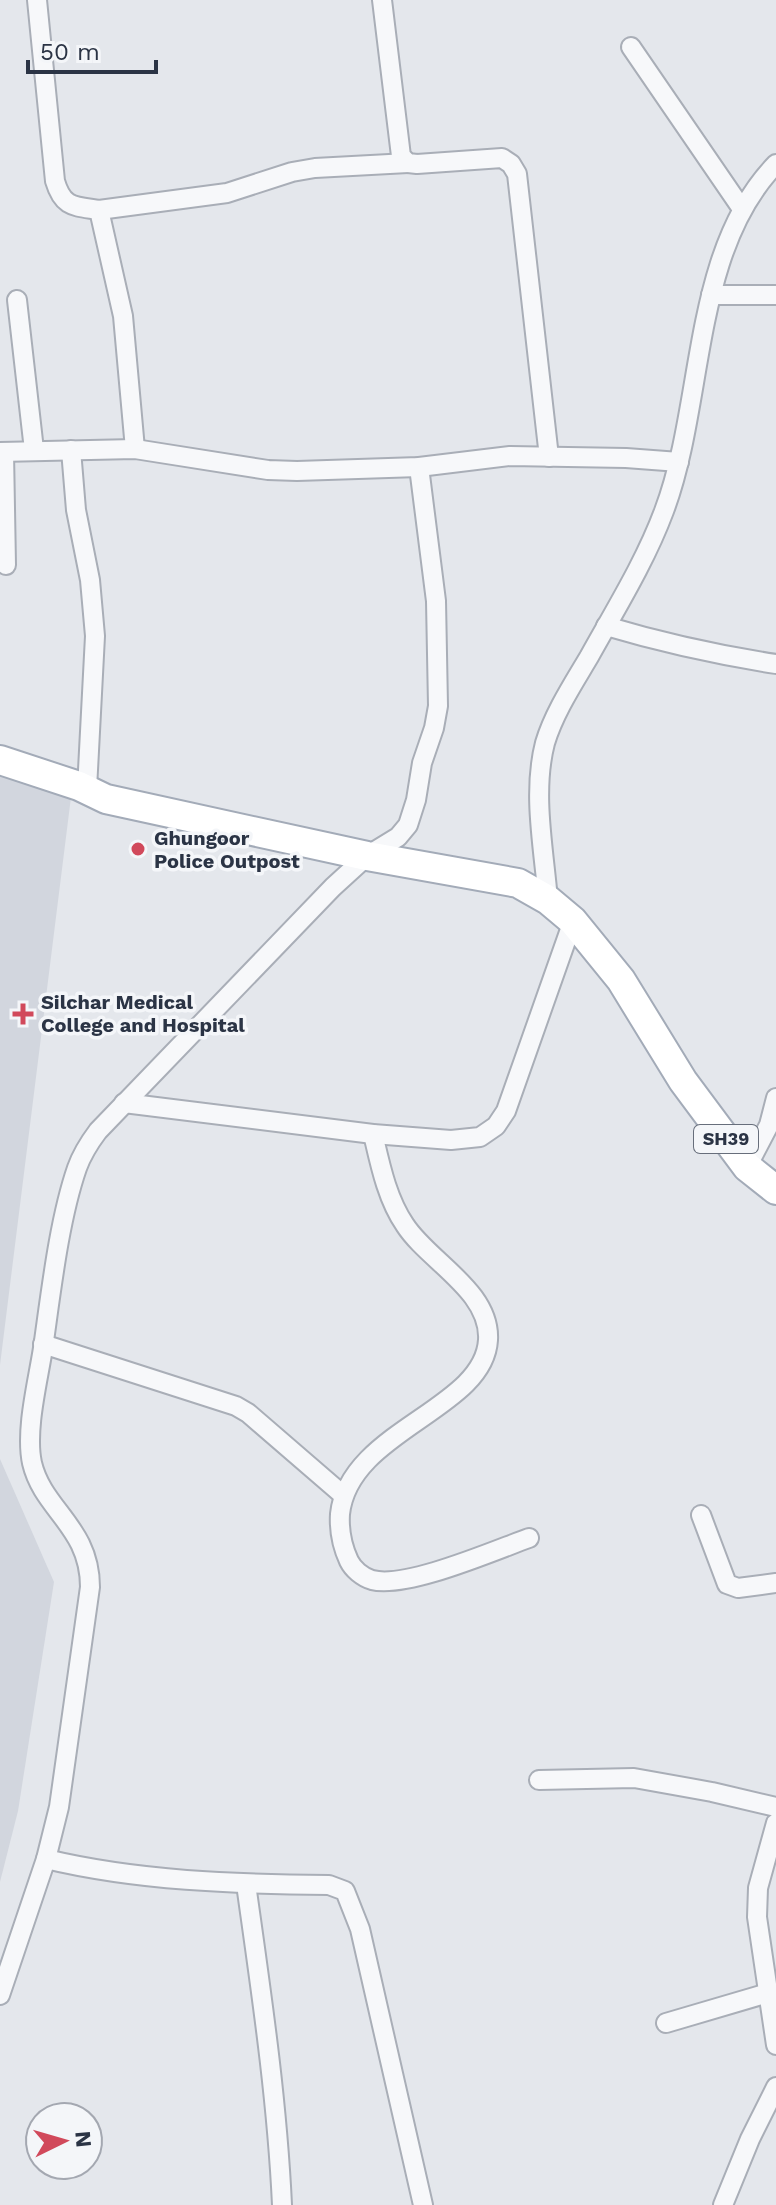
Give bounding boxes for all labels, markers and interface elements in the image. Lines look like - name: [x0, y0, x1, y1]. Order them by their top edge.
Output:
- scale bar: [28, 24, 156, 74]
- text: 50 m: [40, 38, 100, 66]
- place label: Ghungoor Police Outpost: [154, 826, 300, 873]
- marker: Ghungoor Police Outpost: [129, 840, 147, 858]
- place label: Silchar Medical College and Hospital: [41, 990, 245, 1037]
- marker: Silchar Medical College and Hospital: [12, 1003, 34, 1025]
- road number: SH39: [694, 1125, 758, 1153]
- north arrow: [24, 2101, 104, 2181]
- text: N: [70, 2130, 97, 2149]

